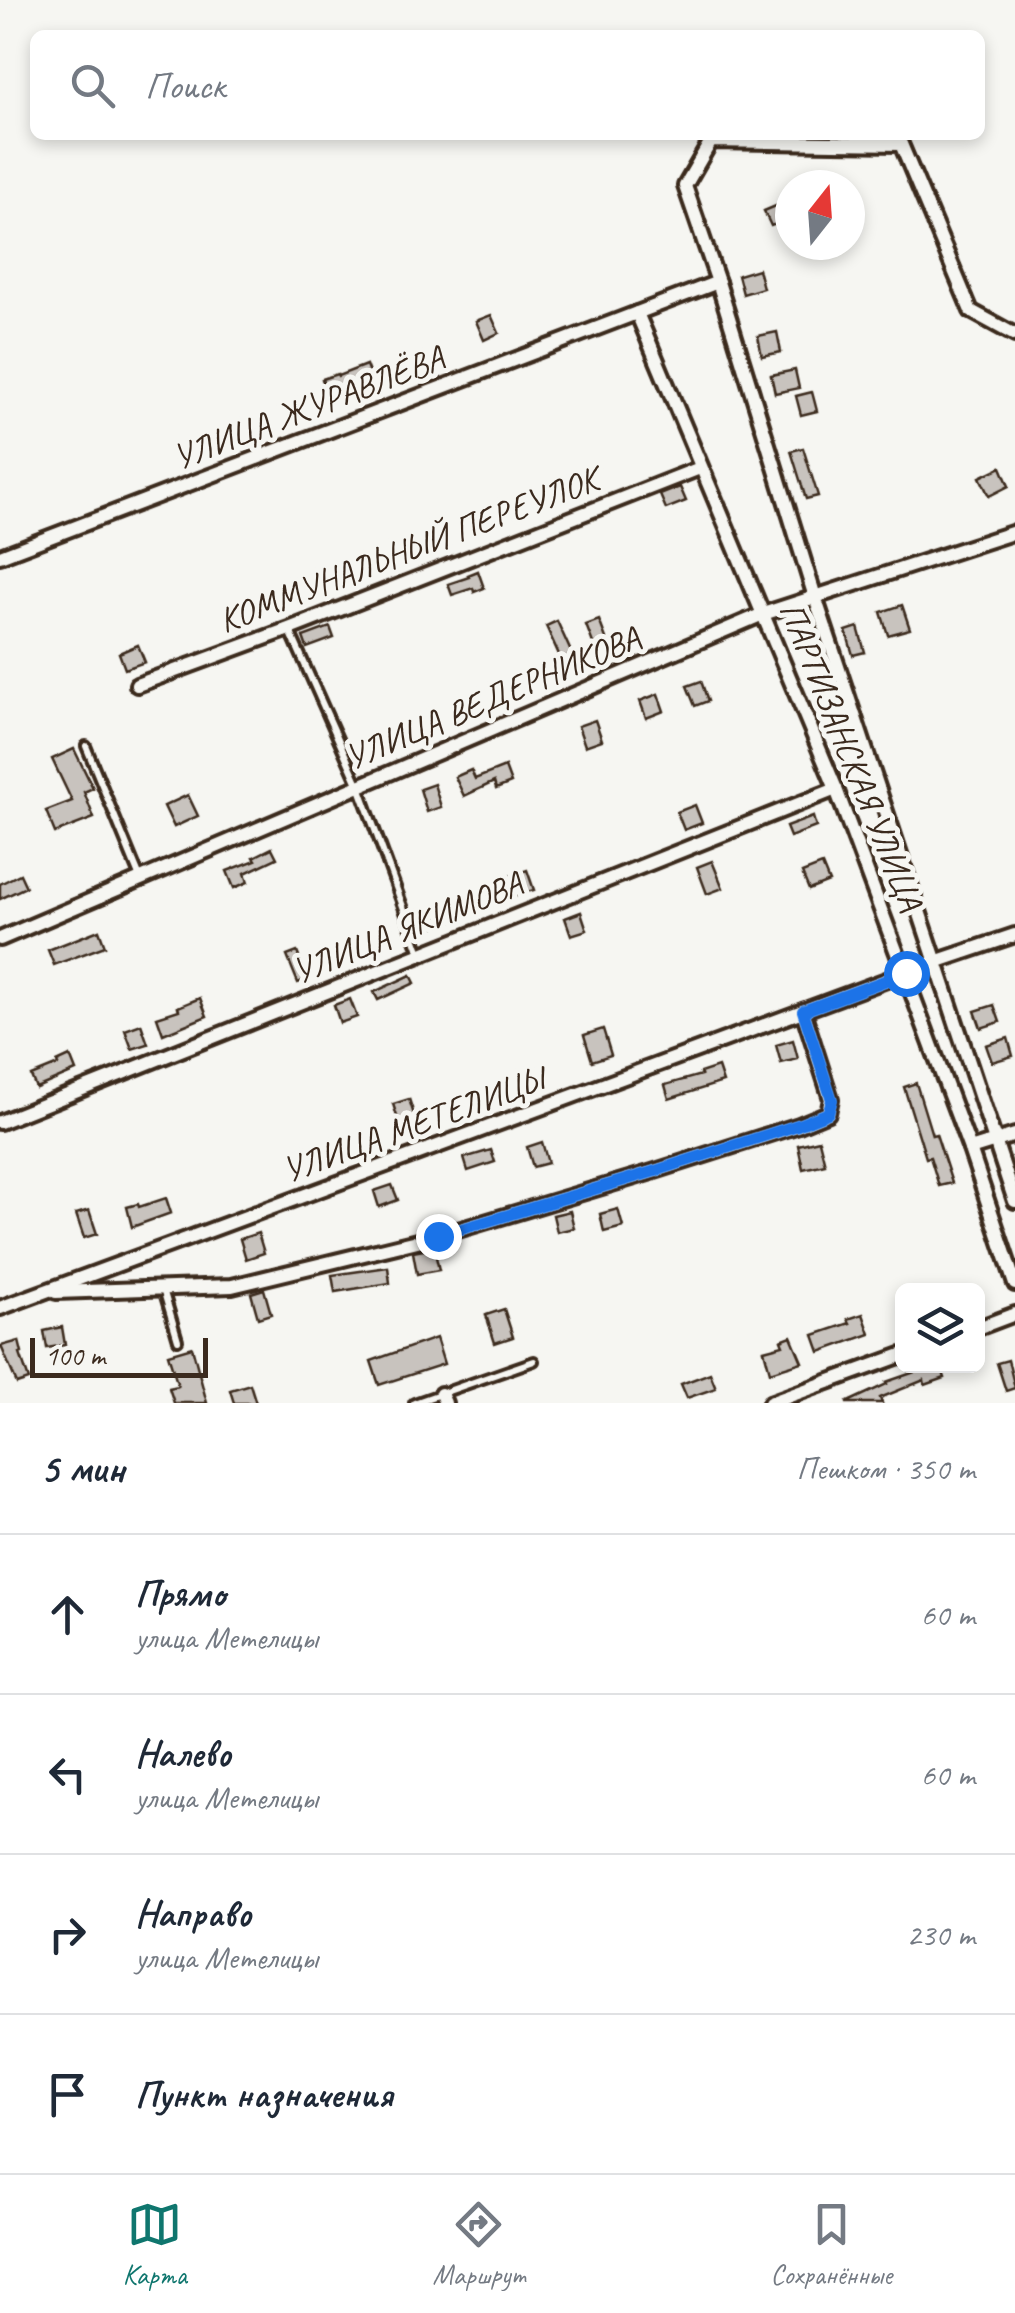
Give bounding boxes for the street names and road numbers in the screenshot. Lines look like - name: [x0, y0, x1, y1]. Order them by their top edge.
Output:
- street label: УЛИЦА ЖУРАВЛЁВА: [166, 335, 451, 480]
- street label: КОММУНАЛЬНЫЙ ПЕРЕУЛОК: [212, 454, 610, 643]
- street label: ПАРТИЗАНСКАЯ УЛИЦА: [769, 595, 934, 918]
- street label: УЛИЦА ВЕДЕРНИКОВА: [338, 614, 648, 780]
- street label: УЛИЦА ЯКИМОВА: [286, 860, 530, 994]
- street label: УЛИЦА МЕТЕЛИЦЫ: [276, 1054, 556, 1193]

